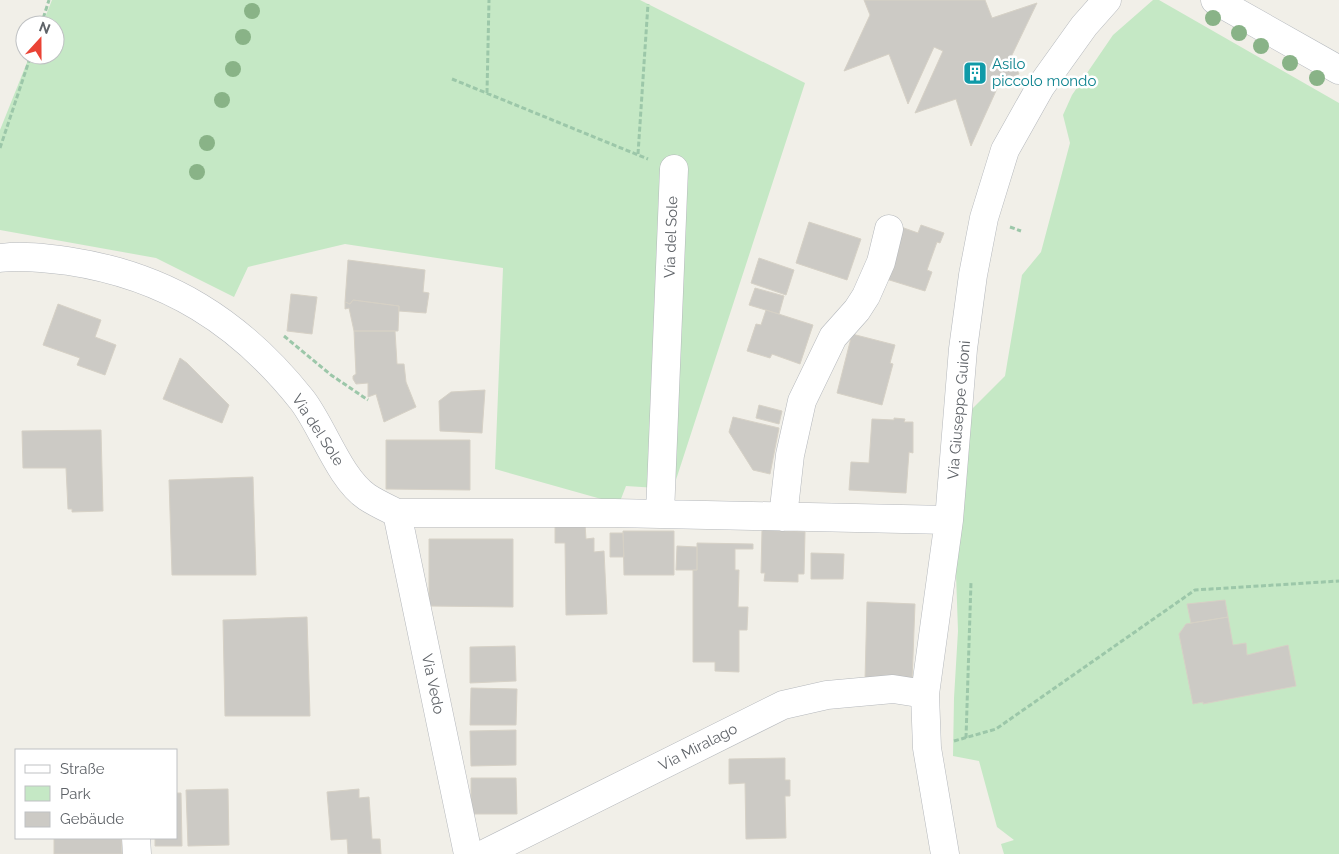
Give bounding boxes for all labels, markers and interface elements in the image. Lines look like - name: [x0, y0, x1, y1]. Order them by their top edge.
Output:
- north arrow: [15, 15, 65, 65]
- text: N: [37, 18, 53, 37]
- place label: Asilo piccolo mondo: [992, 55, 1096, 90]
- building icon: Asilo piccolo mondo: [962, 60, 988, 86]
- street label: Via del Sole: [661, 196, 681, 278]
- street label: Via Giuseppe Guioni: [944, 340, 974, 480]
- street label: Via del Sole: [288, 391, 348, 469]
- street label: Via Vedo: [418, 652, 448, 716]
- street label: Via Miralago: [656, 719, 740, 774]
- legend: [15, 749, 178, 839]
- text: Straße: [60, 760, 105, 778]
- text: Park: [60, 785, 91, 803]
- text: Gebäude: [60, 810, 124, 828]

